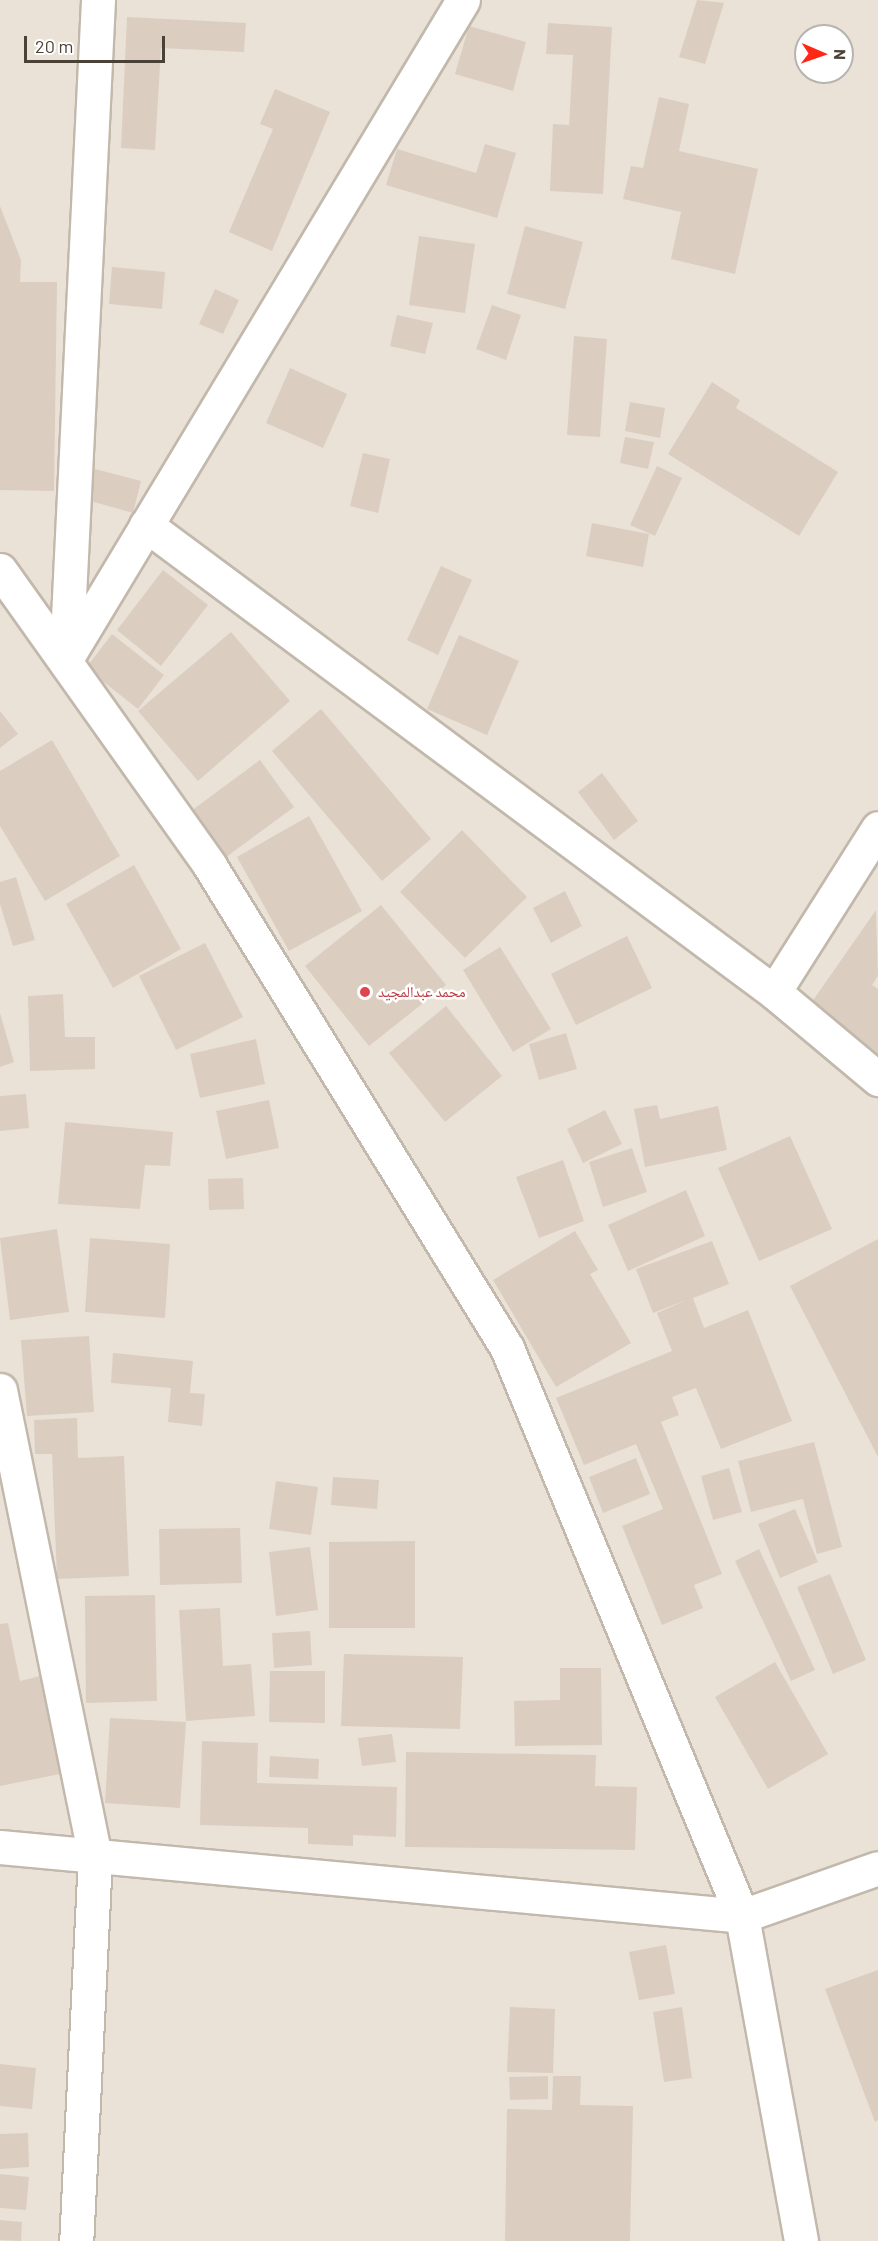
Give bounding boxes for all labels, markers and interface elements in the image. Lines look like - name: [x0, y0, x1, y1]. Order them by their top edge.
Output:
- scale bar: [27, 24, 168, 62]
- north arrow: [794, 24, 854, 84]
- text: 20 m: [35, 35, 73, 57]
- text: N: [831, 49, 850, 60]
- marker: محمد عبدالمجيد: [356, 983, 374, 1001]
- place label: محمد عبدالمجيد: [378, 983, 466, 1001]

